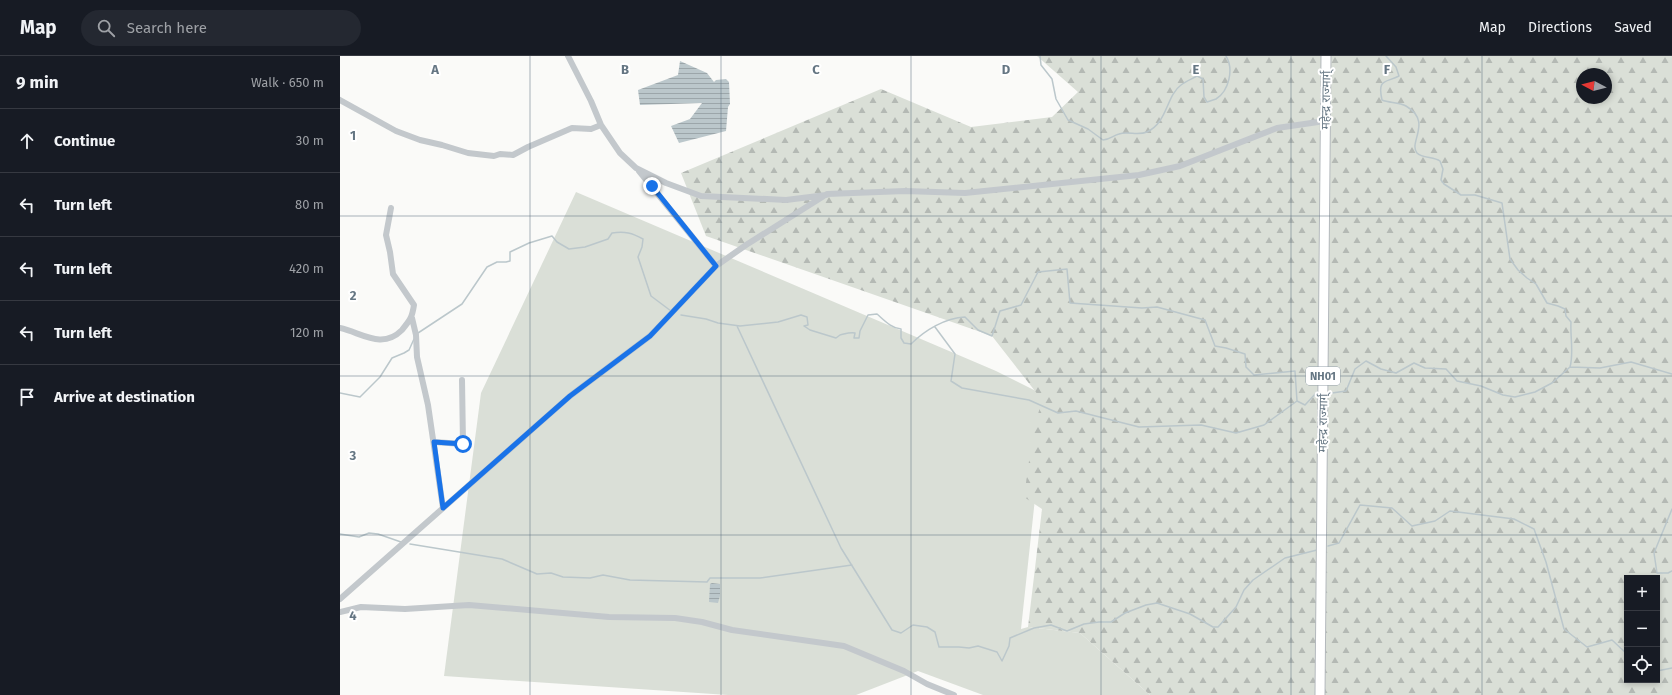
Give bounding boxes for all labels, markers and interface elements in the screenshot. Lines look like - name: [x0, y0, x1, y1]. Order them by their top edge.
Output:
- search box: [81, 10, 361, 46]
- text: Map: [20, 16, 57, 39]
- icon: search: [95, 17, 117, 39]
- text: Search here: [127, 19, 207, 37]
- text: Map: [1479, 19, 1506, 36]
- text: Directions: [1528, 19, 1592, 36]
- text: Saved: [1614, 19, 1652, 36]
- text: A: [430, 62, 439, 77]
- text: B: [621, 62, 629, 77]
- text: C: [812, 62, 820, 77]
- text: D: [1002, 62, 1011, 77]
- text: E: [1193, 62, 1200, 77]
- text: F: [1384, 62, 1391, 77]
- north arrow: [1576, 68, 1612, 104]
- street label: महेन्द्र राज्मार्ग्: [1317, 69, 1334, 129]
- text: 9 min: [16, 72, 59, 93]
- text: Walk · 650 m: [251, 75, 324, 90]
- text: 1: [350, 128, 356, 143]
- icon: ahead: [16, 130, 38, 152]
- text: Continue: [54, 132, 115, 150]
- text: 30 m: [296, 133, 324, 148]
- route end: [643, 177, 661, 195]
- icon: left: [16, 194, 38, 216]
- text: Turn left: [54, 196, 112, 214]
- text: 80 m: [295, 197, 324, 212]
- icon: left: [16, 258, 38, 280]
- text: Turn left: [54, 260, 112, 278]
- text: 420 m: [289, 261, 324, 276]
- text: 2: [350, 288, 357, 303]
- icon: left: [16, 322, 38, 344]
- text: Turn left: [54, 324, 112, 342]
- text: 120 m: [290, 325, 324, 340]
- road number: NH01: [1306, 367, 1340, 385]
- icon: arrive: [16, 386, 38, 408]
- text: Arrive at destination: [54, 388, 195, 406]
- street label: महेन्द्र राज्मार्ग्: [1314, 392, 1331, 452]
- route start: [454, 435, 472, 453]
- text: 3: [349, 448, 357, 463]
- map controls: [1624, 575, 1660, 683]
- button: +: [1624, 575, 1660, 611]
- text: 4: [349, 608, 357, 623]
- button: −: [1624, 611, 1660, 647]
- button: locate: [1624, 647, 1660, 683]

